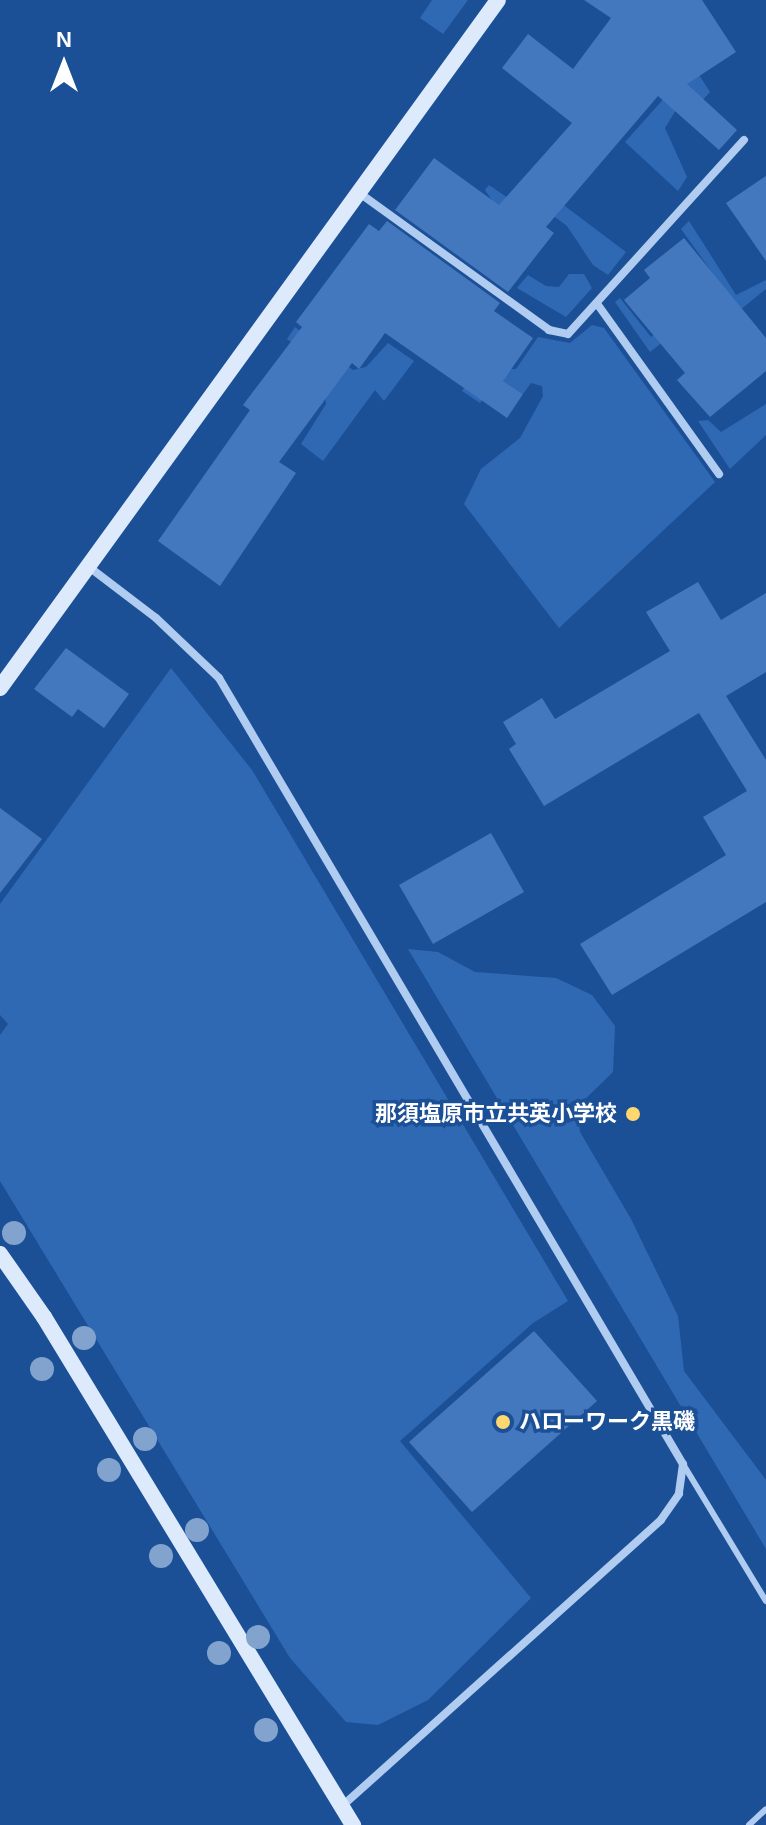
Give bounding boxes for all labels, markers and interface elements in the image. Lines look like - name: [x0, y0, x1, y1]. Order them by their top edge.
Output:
- north arrow: [24, 24, 104, 104]
- text: N: [56, 27, 72, 52]
- place label: 那須塩原市立共英小学校: [375, 1101, 617, 1127]
- marker: 那須塩原市立共英小学校: [624, 1105, 642, 1123]
- place label: ハローワーク黒磯: [519, 1409, 695, 1435]
- marker: ハローワーク黒磯: [494, 1413, 512, 1431]

